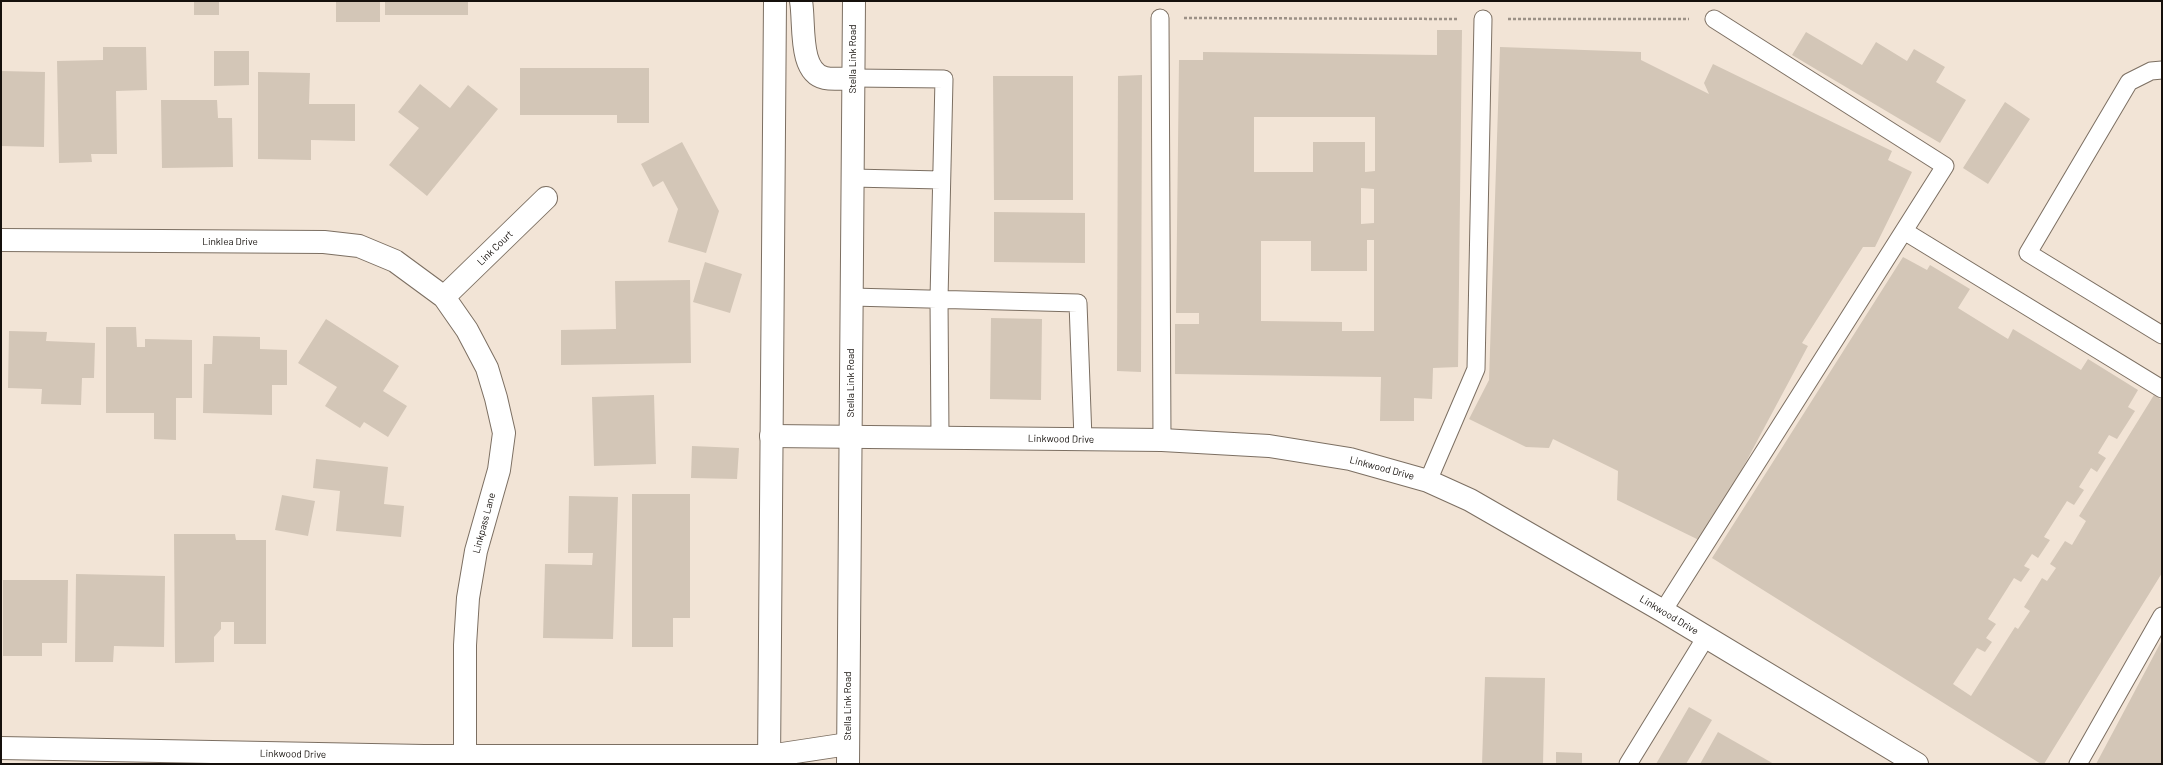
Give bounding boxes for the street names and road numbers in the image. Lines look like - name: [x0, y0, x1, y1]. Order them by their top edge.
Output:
- street label: Stella Link Road: [847, 24, 859, 94]
- street label: Link Court: [475, 228, 515, 268]
- street label: Linklea Drive: [202, 236, 258, 248]
- street label: Stella Link Road: [845, 348, 857, 418]
- street label: Linkwood Drive: [1028, 432, 1094, 446]
- street label: Linkwood Drive: [1348, 454, 1416, 482]
- street label: Linkpass Lane: [470, 491, 498, 555]
- street label: Linkwood Drive: [1637, 593, 1701, 637]
- street label: Stella Link Road: [842, 671, 854, 741]
- street label: Linkwood Drive: [260, 747, 326, 761]

